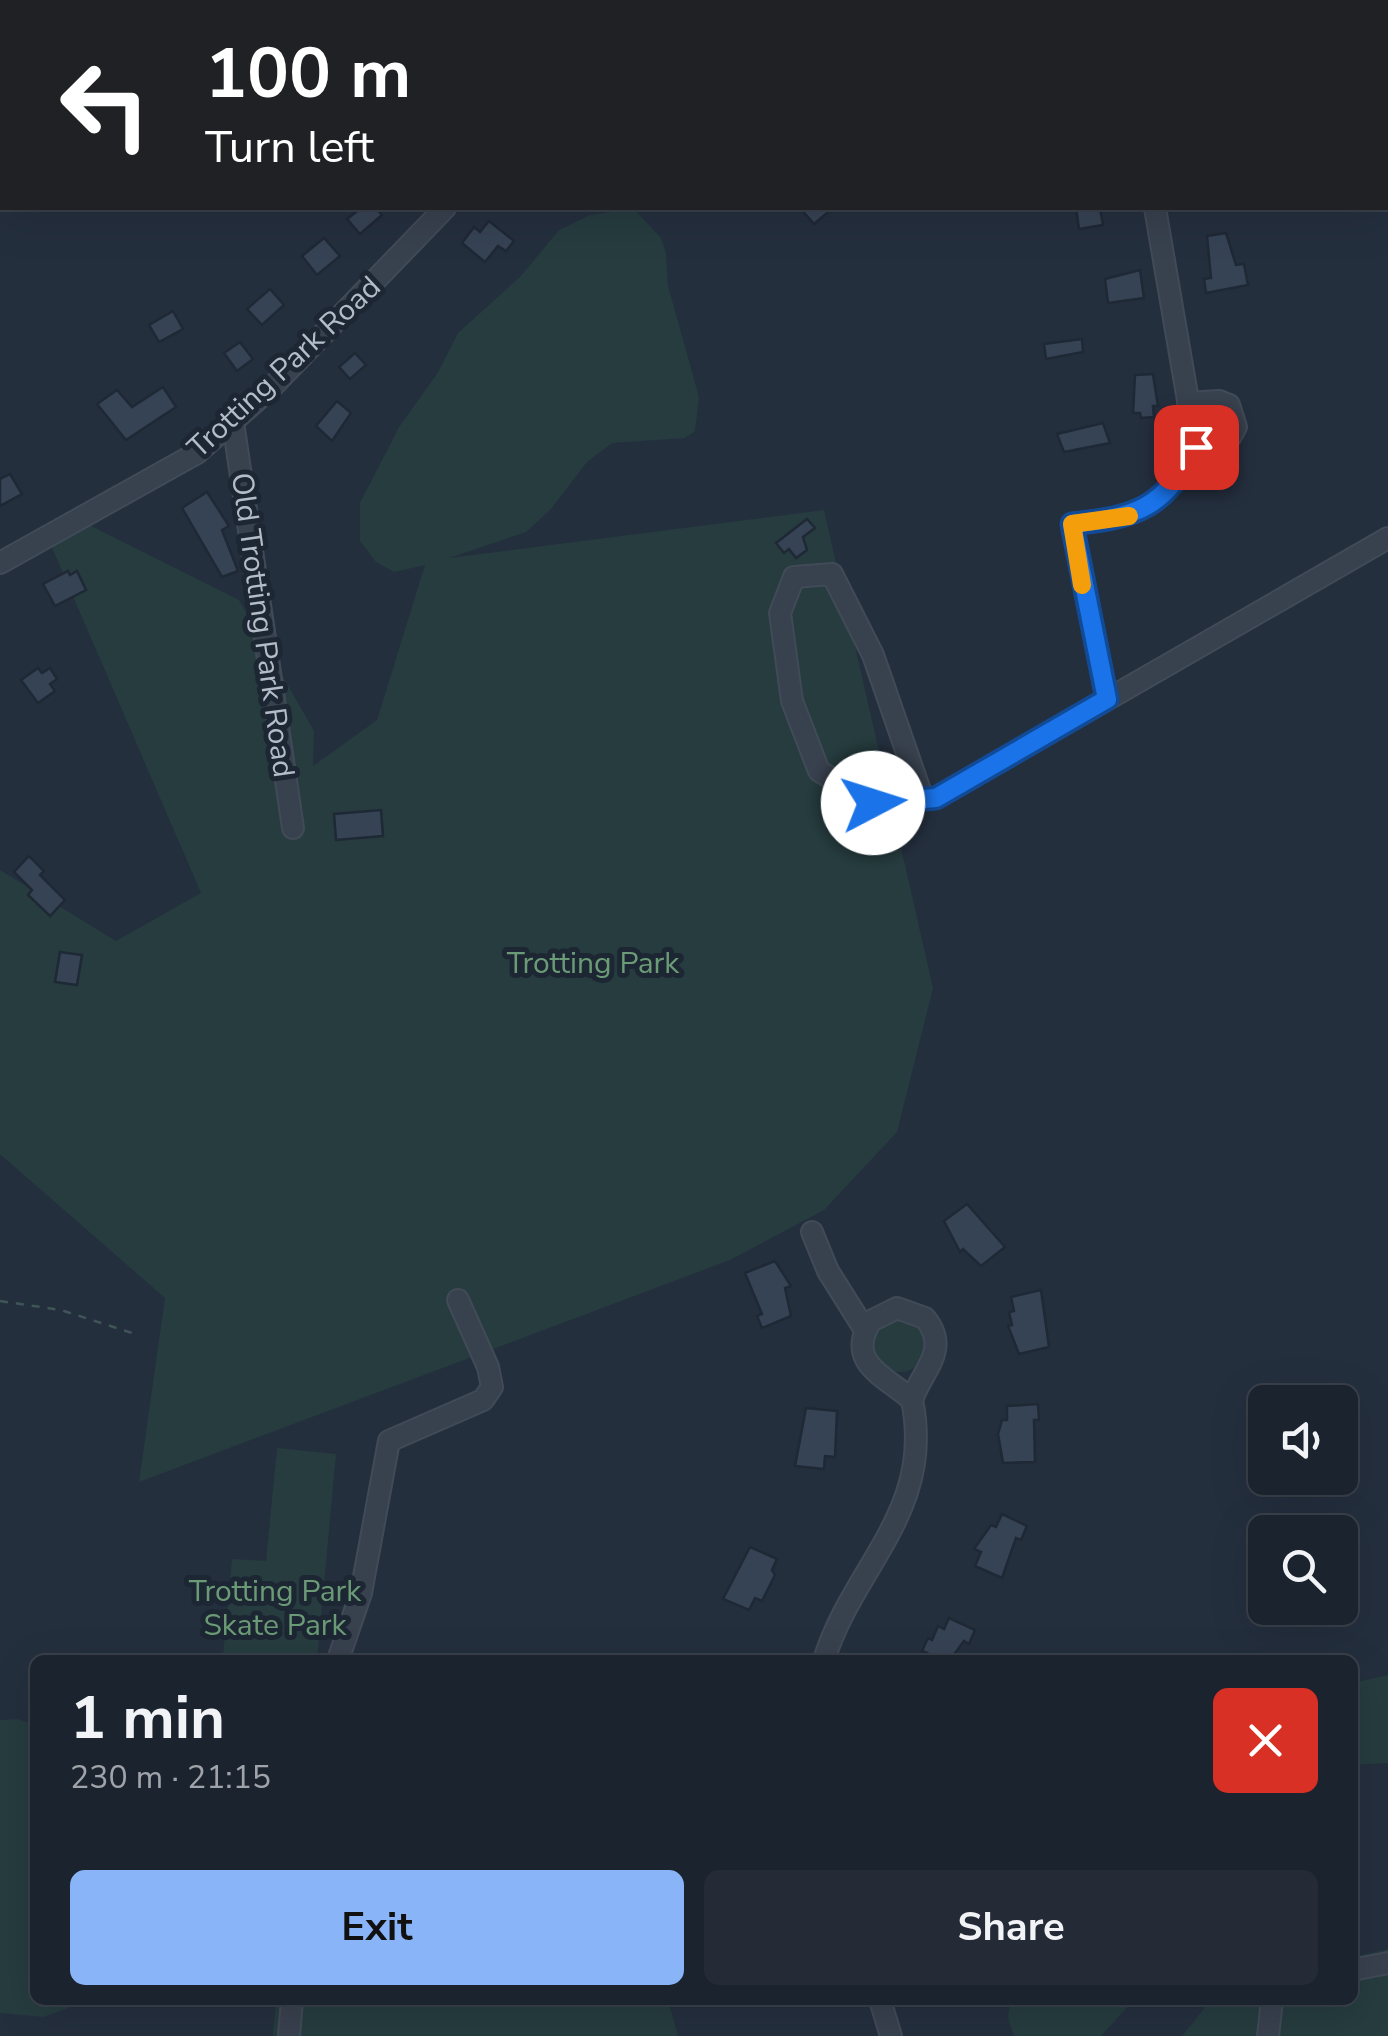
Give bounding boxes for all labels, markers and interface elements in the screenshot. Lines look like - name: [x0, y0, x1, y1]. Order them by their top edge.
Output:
- text: 100 m: [205, 26, 411, 122]
- icon: left: [40, 40, 170, 170]
- text: Turn left: [205, 117, 374, 178]
- street label: Trotting Park Road: [179, 267, 390, 468]
- pin: [1154, 405, 1239, 490]
- icon: arrive: [1169, 420, 1224, 475]
- street label: Old Trotting Park Road: [221, 470, 304, 780]
- position arrow: [821, 751, 925, 855]
- park label: Trotting Park: [507, 943, 680, 984]
- map controls: [1248, 1385, 1358, 1625]
- button: sound: [1248, 1385, 1358, 1495]
- button: search: [1248, 1515, 1358, 1625]
- park label: Trotting Park Skate Park: [189, 1571, 362, 1646]
- text: 1 min: [70, 1677, 225, 1759]
- button: close: [1213, 1688, 1318, 1793]
- text: 230 m · 21:15: [70, 1756, 271, 1799]
- button: Exit: [70, 1870, 684, 1985]
- button: Share: [704, 1870, 1318, 1985]

